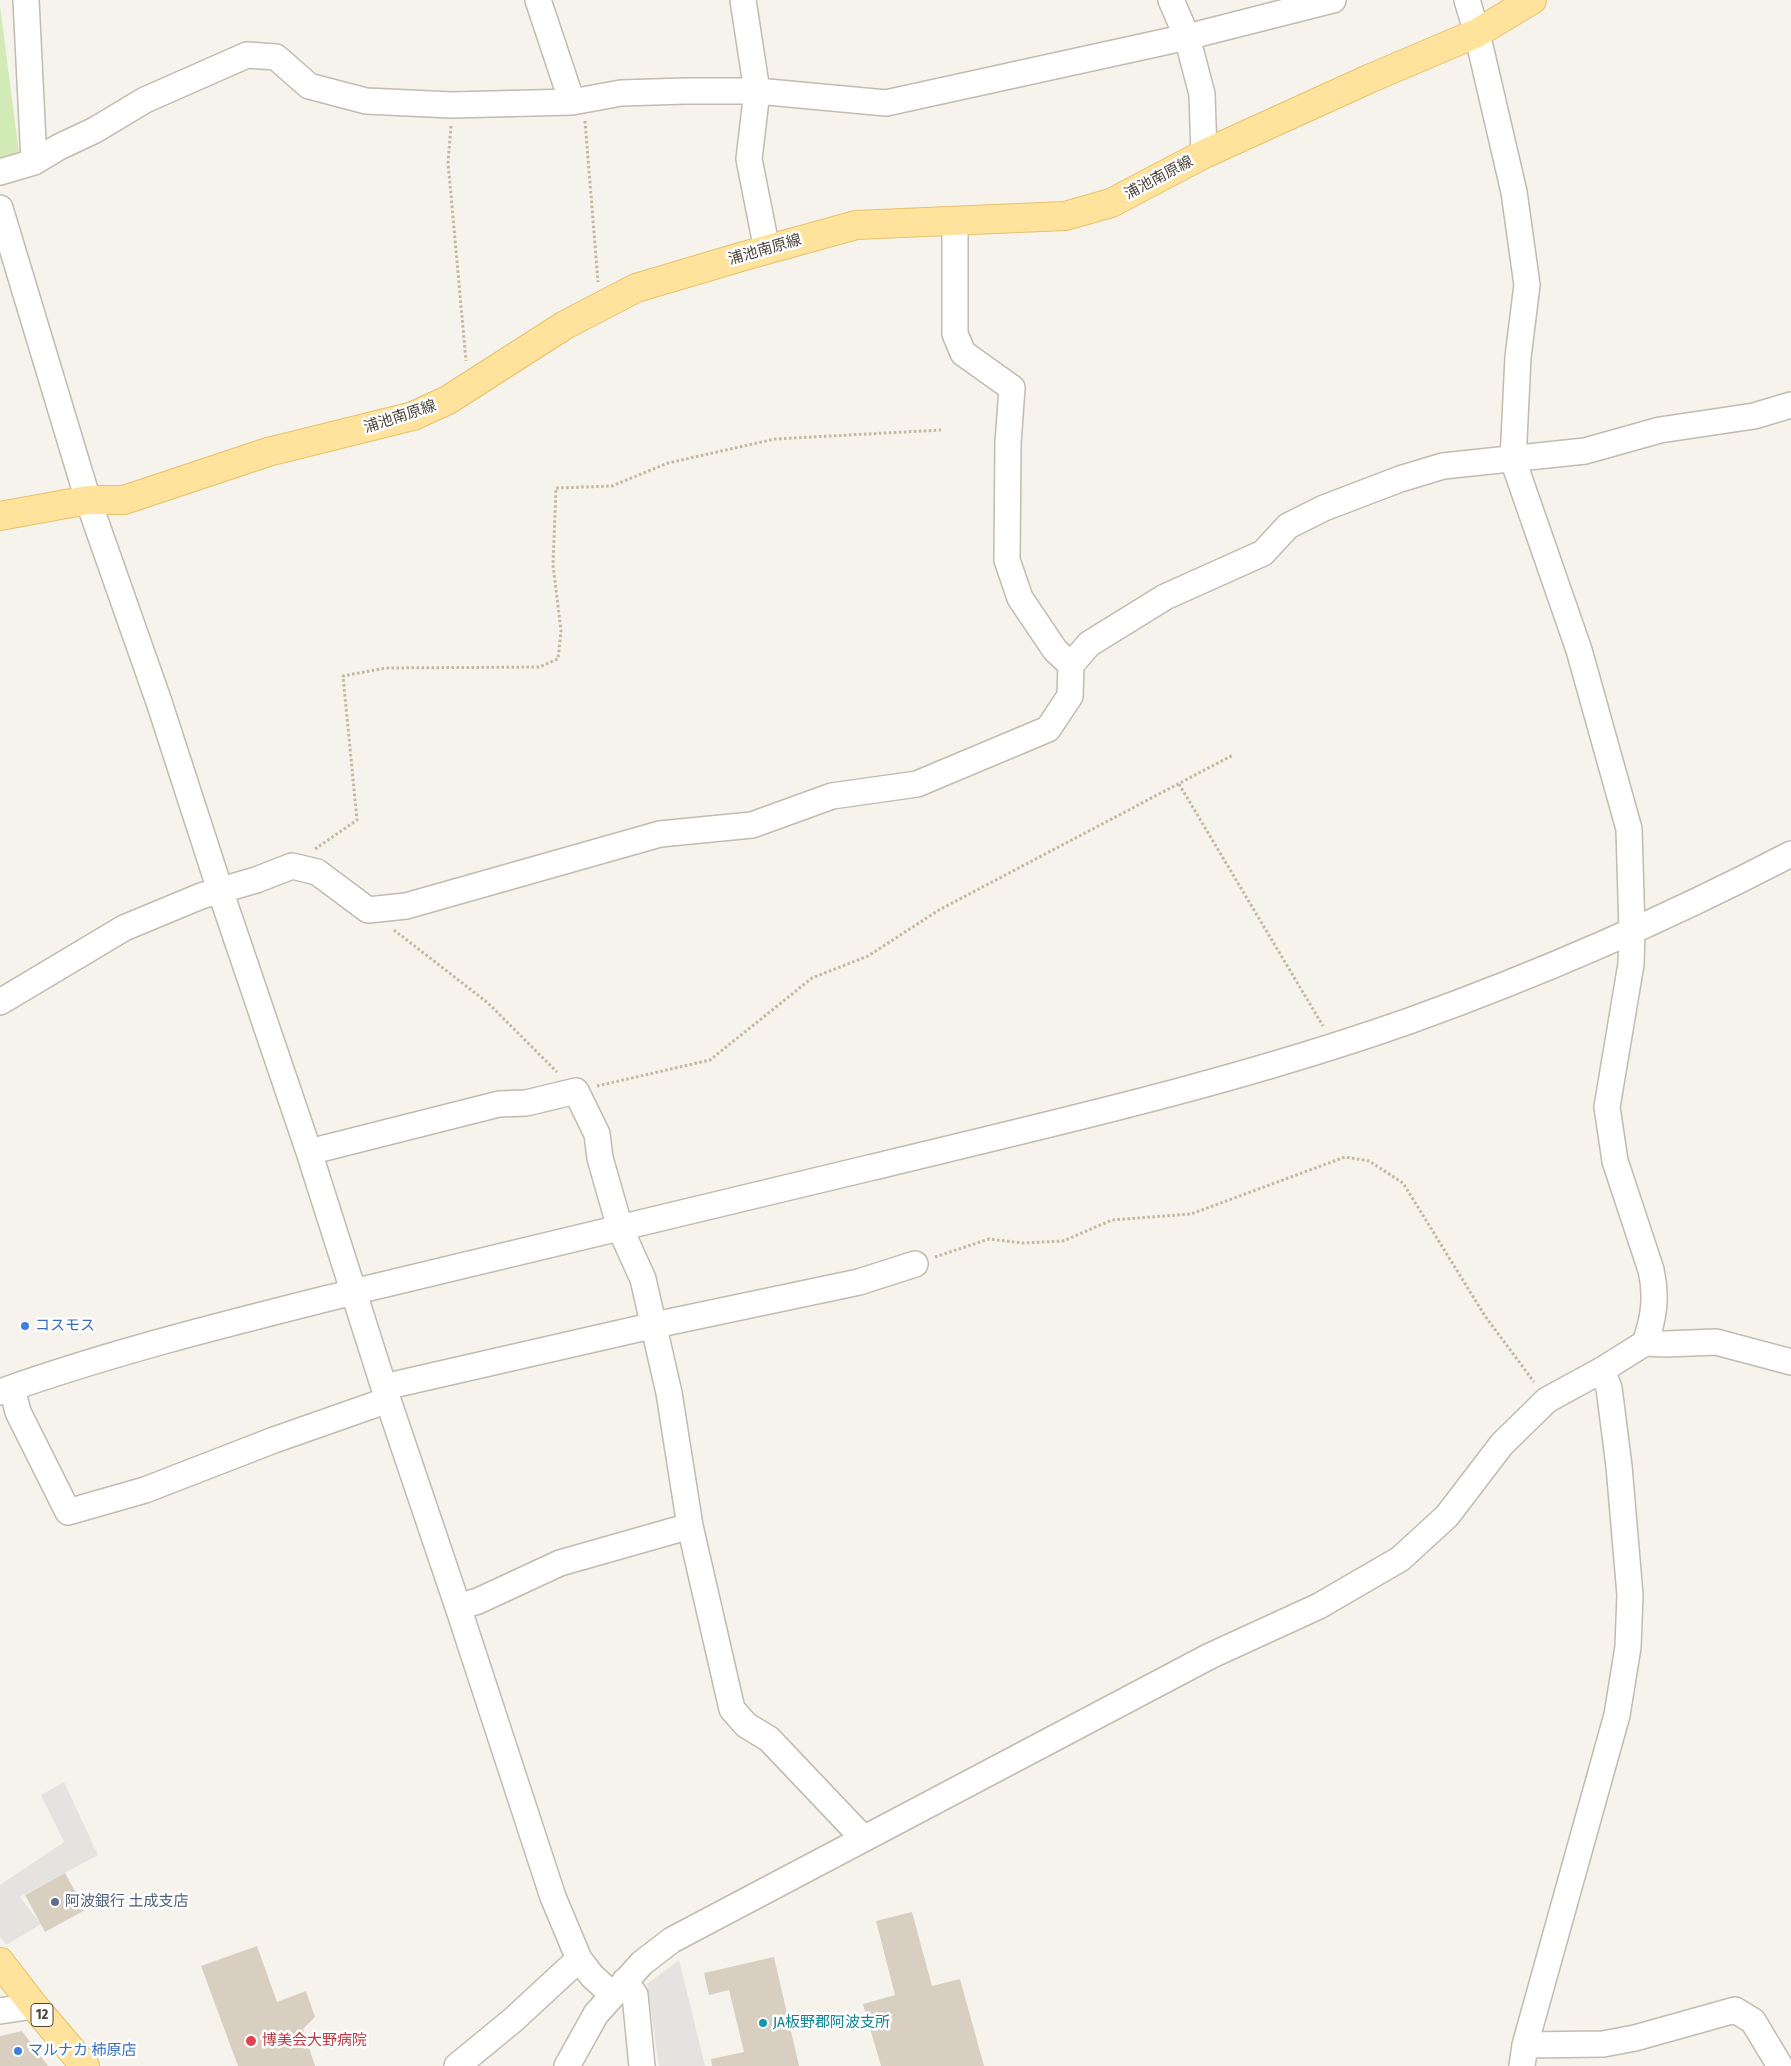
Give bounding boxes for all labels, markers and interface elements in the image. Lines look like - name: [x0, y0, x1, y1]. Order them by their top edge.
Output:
- street label: 浦池南原線: [1122, 152, 1196, 204]
- street label: 浦池南原線: [726, 231, 804, 269]
- street label: 浦池南原線: [362, 397, 438, 437]
- place label: コスモス: [35, 1317, 95, 1335]
- marker: コスモス: [19, 1320, 31, 1332]
- place label: 阿波銀行 土成支店: [65, 1893, 189, 1911]
- marker: 阿波銀行 土成支店: [49, 1896, 61, 1908]
- road number: 12: [31, 2004, 53, 2026]
- place label: JA板野郡阿波支所: [773, 2014, 890, 2032]
- marker: JA板野郡阿波支所: [757, 2017, 769, 2029]
- place label: 博美会大野病院: [262, 2032, 367, 2050]
- marker: 博美会大野病院: [244, 2034, 258, 2048]
- place label: マルナカ 柿原店: [28, 2042, 137, 2060]
- marker: マルナカ 柿原店: [12, 2045, 24, 2057]

